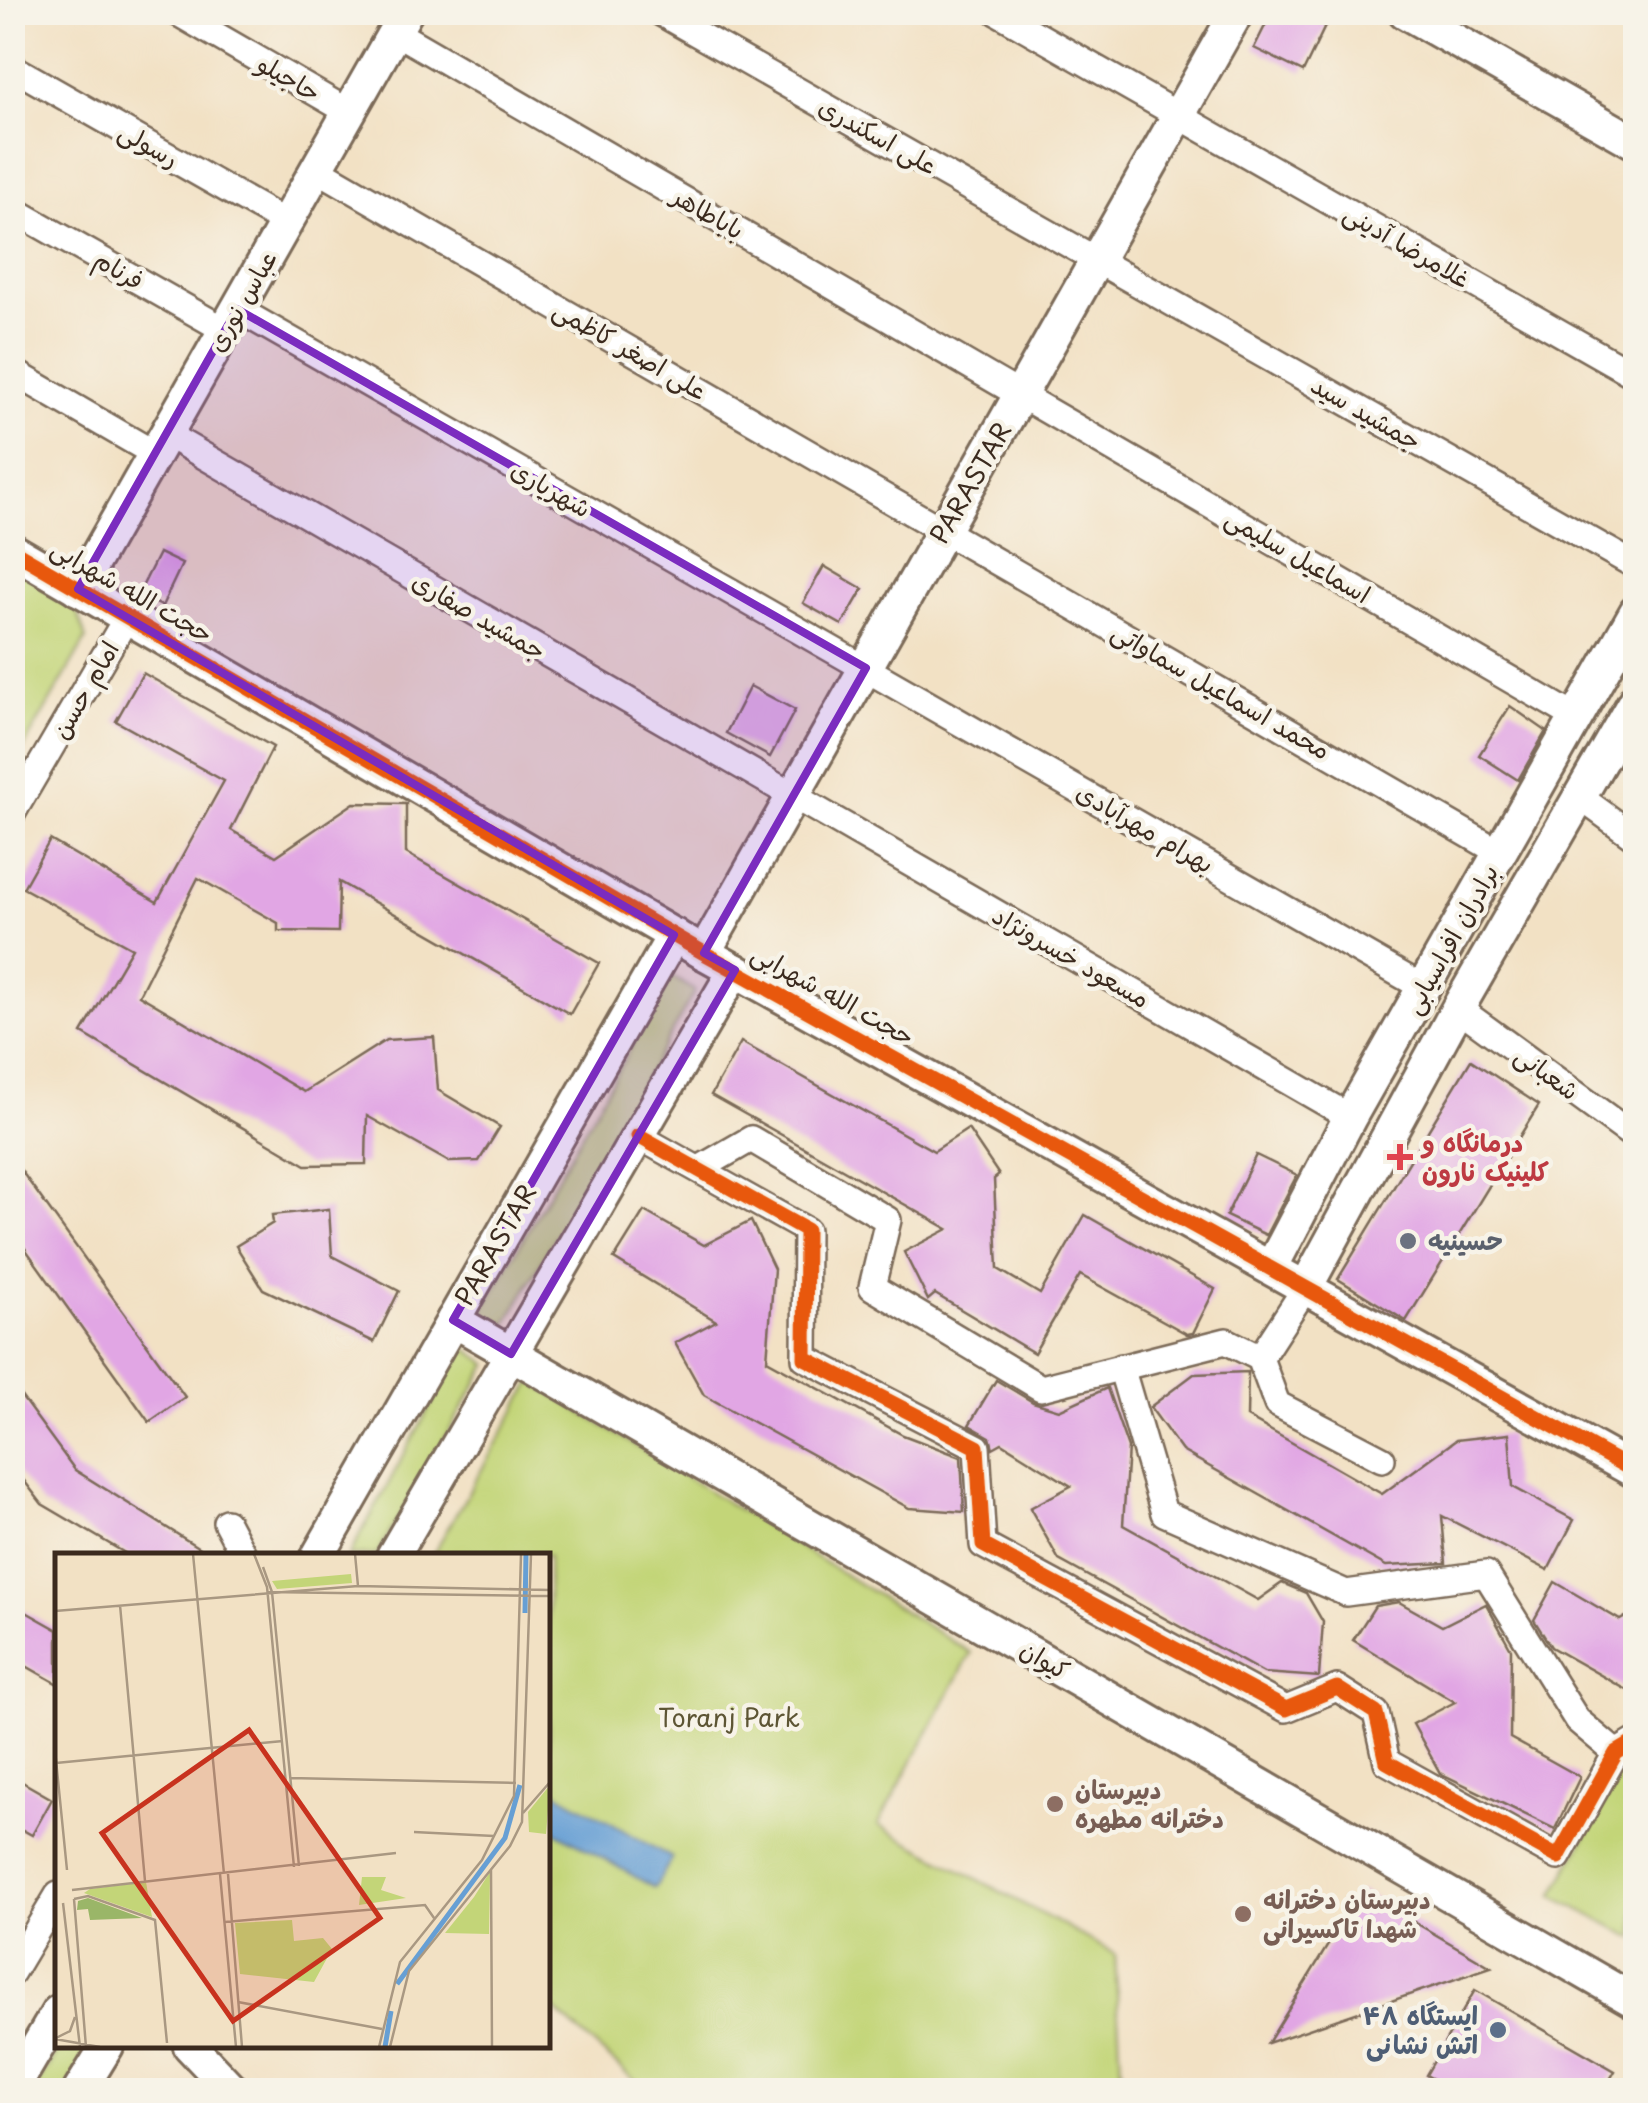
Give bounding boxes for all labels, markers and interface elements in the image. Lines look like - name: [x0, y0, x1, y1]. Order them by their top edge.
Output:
- street label: حاجیلو: [250, 43, 328, 111]
- street label: علی اسکندری: [812, 87, 945, 183]
- street label: رسولى: [112, 112, 187, 177]
- street label: باباطاهر: [664, 175, 752, 248]
- street label: غلامرضا آدینی: [1337, 193, 1478, 297]
- street label: فرنام: [87, 240, 151, 299]
- street label: عباس نوری: [197, 242, 286, 359]
- street label: علی اصغر کاظمی: [546, 290, 715, 409]
- street label: جمشید سید: [1304, 365, 1429, 459]
- street label: PARASTAR: [920, 414, 1021, 551]
- street label: شهریاری: [504, 450, 599, 526]
- street label: اسماعیل سلیمی: [1219, 498, 1378, 612]
- street label: حجت الله شهرابی: [44, 528, 221, 652]
- street label: جمشید صفاری: [405, 561, 554, 669]
- street label: محمد اسماعیل سماواتی: [1105, 612, 1338, 768]
- street label: امام حسن: [41, 633, 129, 746]
- street label: بهرام مهرآبادی: [1069, 772, 1221, 884]
- street label: برادران افراسیابی: [1393, 856, 1507, 1021]
- street label: مسعود خسرونژاد: [985, 895, 1158, 1017]
- street label: حجت الله شهرابی: [745, 934, 922, 1055]
- street label: شعبانی: [1507, 1036, 1588, 1109]
- place label: درمانگاه و کلینیک نارون: [1420, 1123, 1549, 1190]
- marker: درمانگاه و کلینیک نارون: [1387, 1144, 1413, 1170]
- street label: PARASTAR: [445, 1176, 546, 1313]
- place label: حسینیه: [1428, 1221, 1503, 1259]
- marker: حسینیه: [1397, 1230, 1419, 1252]
- inset map: [55, 1553, 550, 2048]
- street label: کیوان: [1014, 1630, 1077, 1689]
- park label: Toranj Park: [658, 1698, 800, 1736]
- place label: دبیرستان دخترانه مطهره: [1075, 1770, 1224, 1837]
- marker: دبیرستان دخترانه مطهره: [1044, 1793, 1066, 1815]
- place label: دبیرستان دخترانه شهدا تاکسیرانی: [1263, 1880, 1431, 1947]
- marker: دبیرستان دخترانه شهدا تاکسیرانی: [1232, 1903, 1254, 1925]
- place label: ایستگاه ۴۸ اتش نشانی: [1363, 1996, 1478, 2063]
- marker: ایستگاه ۴۸ اتش نشانی: [1487, 2019, 1509, 2041]

